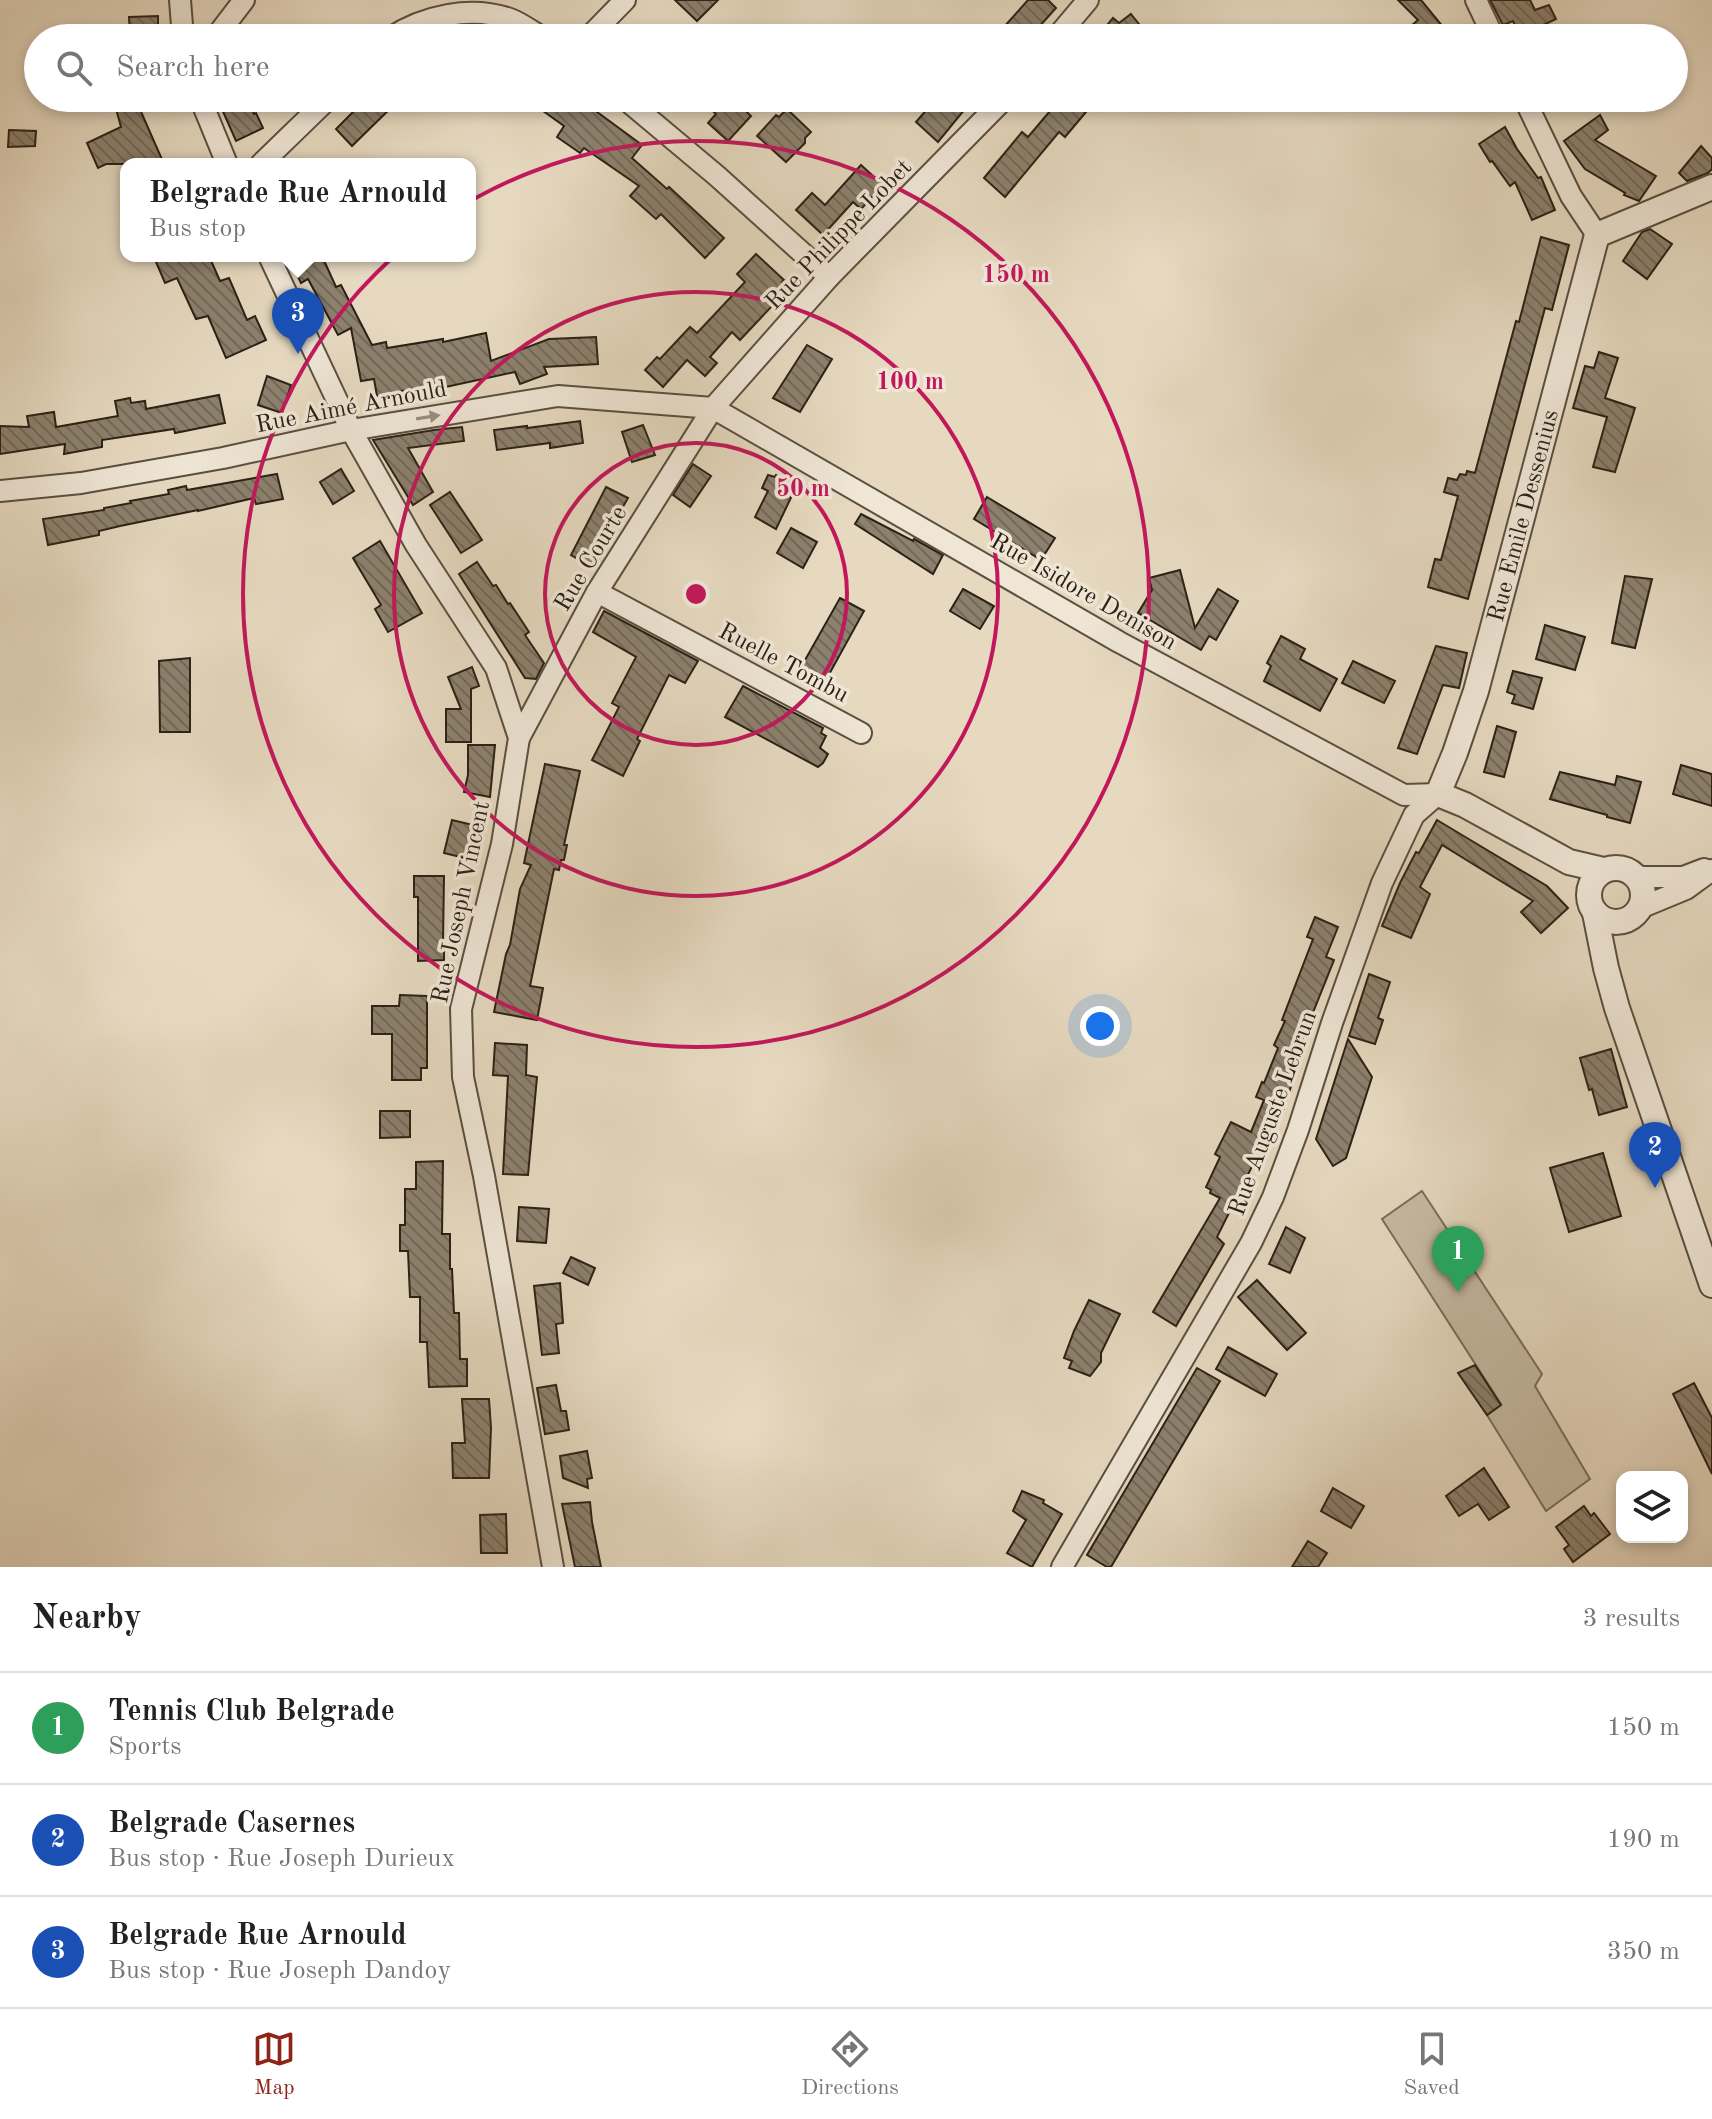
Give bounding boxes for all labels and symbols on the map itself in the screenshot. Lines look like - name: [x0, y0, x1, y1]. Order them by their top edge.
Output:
- street label: Rue Philippe Lobet: [762, 156, 917, 315]
- text: 150 m: [982, 263, 1050, 288]
- pin: 3: [272, 288, 324, 354]
- text: 100 m: [876, 371, 944, 395]
- street label: Rue Aimé Arnould: [254, 378, 449, 438]
- street label: Rue Emile Dessenius: [1485, 407, 1564, 625]
- one-way arrow: [416, 411, 441, 423]
- text: 50 m: [776, 477, 830, 502]
- street label: Rue Courte: [551, 502, 632, 616]
- street label: Rue Isidore Denison: [986, 530, 1180, 656]
- centre of rings: [682, 580, 710, 608]
- street label: Ruelle Tombu: [714, 620, 852, 708]
- street label: Rue Joseph Vincent: [429, 799, 495, 1006]
- your location: [1080, 1006, 1120, 1046]
- street label: Rue Auguste Lebrun: [1226, 1008, 1322, 1219]
- pin: 2: [1629, 1122, 1681, 1188]
- pin: 1: [1432, 1226, 1484, 1292]

